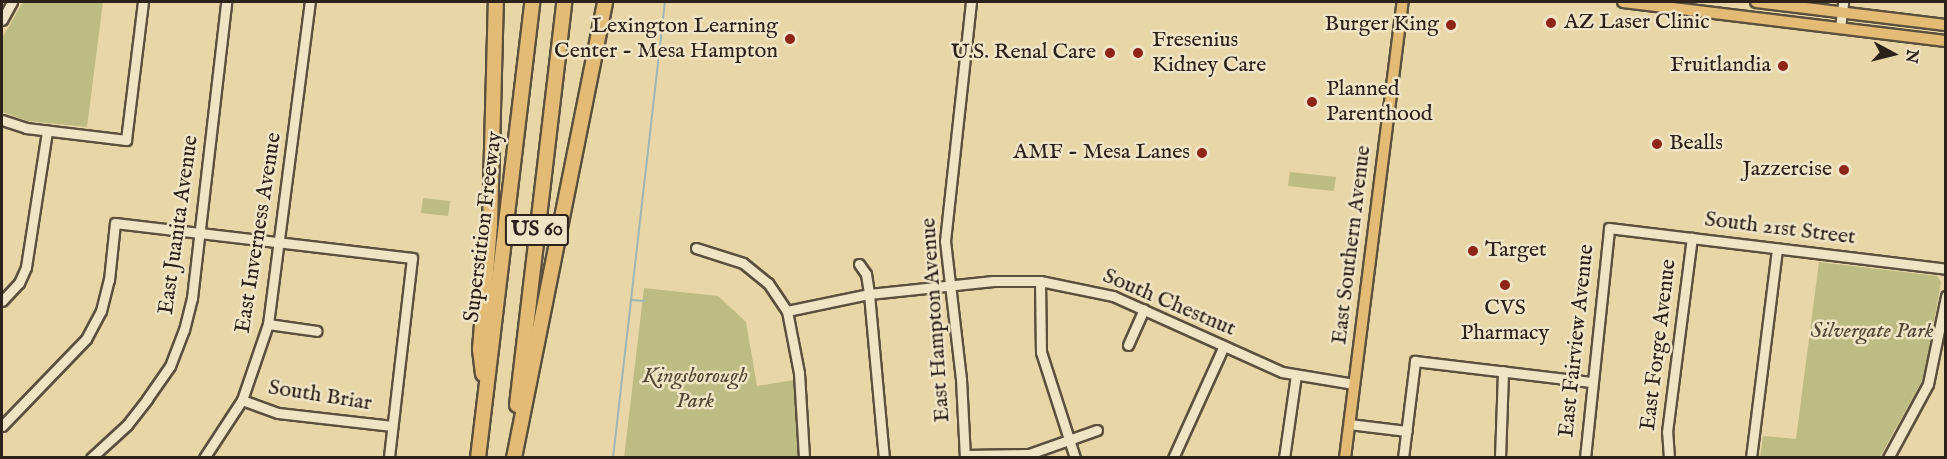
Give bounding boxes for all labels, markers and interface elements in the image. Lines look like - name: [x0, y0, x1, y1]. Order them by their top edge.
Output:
- place label: AZ Laser Clinic: [1564, 10, 1710, 36]
- place label: Burger King: [1325, 12, 1439, 38]
- place label: Lexington Learning Center - Mesa Hampton: [554, 13, 778, 64]
- marker: AZ Laser Clinic: [1542, 14, 1560, 32]
- marker: Burger King: [1444, 18, 1458, 32]
- north arrow: [1863, 24, 1923, 84]
- place label: Fresenius Kidney Care: [1152, 27, 1266, 78]
- marker: Lexington Learning Center - Mesa Hampton: [783, 32, 797, 46]
- place label: U.S. Renal Care: [951, 40, 1096, 66]
- marker: U.S. Renal Care: [1101, 44, 1119, 62]
- marker: Fresenius Kidney Care: [1129, 44, 1147, 62]
- text: N: [1900, 48, 1922, 64]
- place label: Fruitlandia: [1670, 53, 1771, 79]
- marker: Fruitlandia: [1776, 59, 1790, 73]
- place label: Planned Parenthood: [1326, 76, 1433, 128]
- marker: Planned Parenthood: [1303, 93, 1321, 111]
- street label: Superstition Freeway: [459, 130, 509, 324]
- street label: East Inverness Avenue: [230, 131, 288, 335]
- place label: Bealls: [1669, 131, 1723, 157]
- street label: East Juanita Avenue: [153, 134, 205, 316]
- marker: Bealls: [1650, 137, 1664, 151]
- place label: AMF - Mesa Lanes: [1013, 140, 1190, 166]
- street label: East Southern Avenue: [1327, 144, 1377, 346]
- marker: AMF - Mesa Lanes: [1195, 146, 1209, 160]
- place label: Jazzercise: [1742, 157, 1832, 183]
- marker: Jazzercise: [1837, 163, 1851, 177]
- street label: South 21st Street: [1703, 207, 1857, 251]
- road number: US 60: [504, 212, 570, 248]
- street label: East Hampton Avenue: [916, 217, 956, 423]
- place label: Target: [1485, 238, 1547, 264]
- street label: East Fairview Avenue: [1554, 243, 1600, 439]
- marker: Target: [1466, 244, 1480, 258]
- street label: East Forge Avenue: [1635, 258, 1683, 432]
- street label: South Chestnut: [1099, 263, 1239, 343]
- marker: CVS Pharmacy: [1498, 278, 1512, 292]
- place label: CVS Pharmacy: [1461, 295, 1549, 346]
- park label: Silvergate Park: [1810, 319, 1934, 345]
- park label: Kingsborough Park: [642, 363, 748, 414]
- street label: South Briar: [266, 375, 374, 417]

